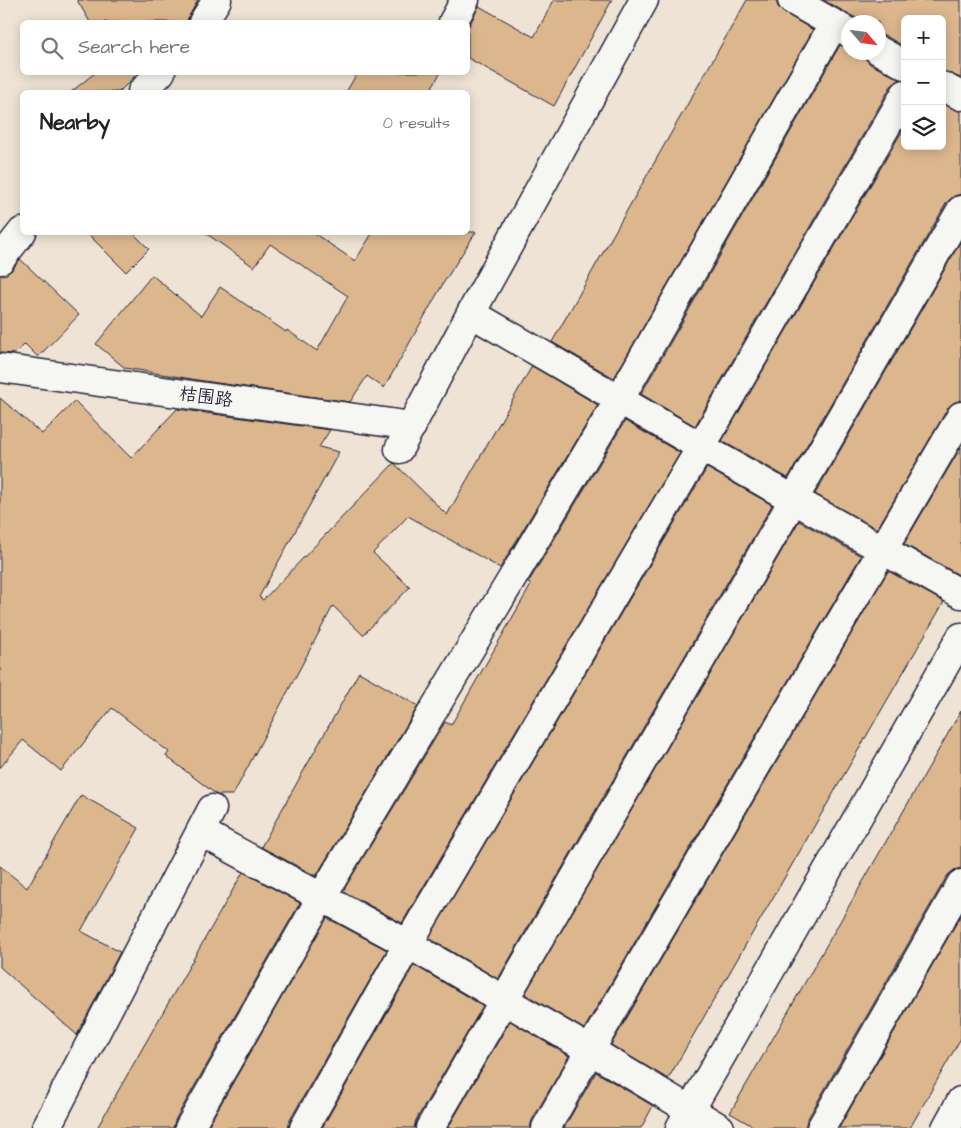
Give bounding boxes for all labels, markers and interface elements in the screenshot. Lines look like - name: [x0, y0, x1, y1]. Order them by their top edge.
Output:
- north arrow: [841, 15, 886, 60]
- map controls: [901, 15, 946, 150]
- button: +: [901, 15, 946, 60]
- search box: [20, 20, 470, 75]
- icon: search: [38, 34, 66, 62]
- text: Search here: [78, 34, 190, 61]
- button: −: [901, 60, 946, 105]
- button: layers: [901, 105, 946, 150]
- text: Nearby: [40, 108, 110, 137]
- text: 0 results: [383, 112, 450, 134]
- street label: 桔围路: [178, 381, 234, 413]

